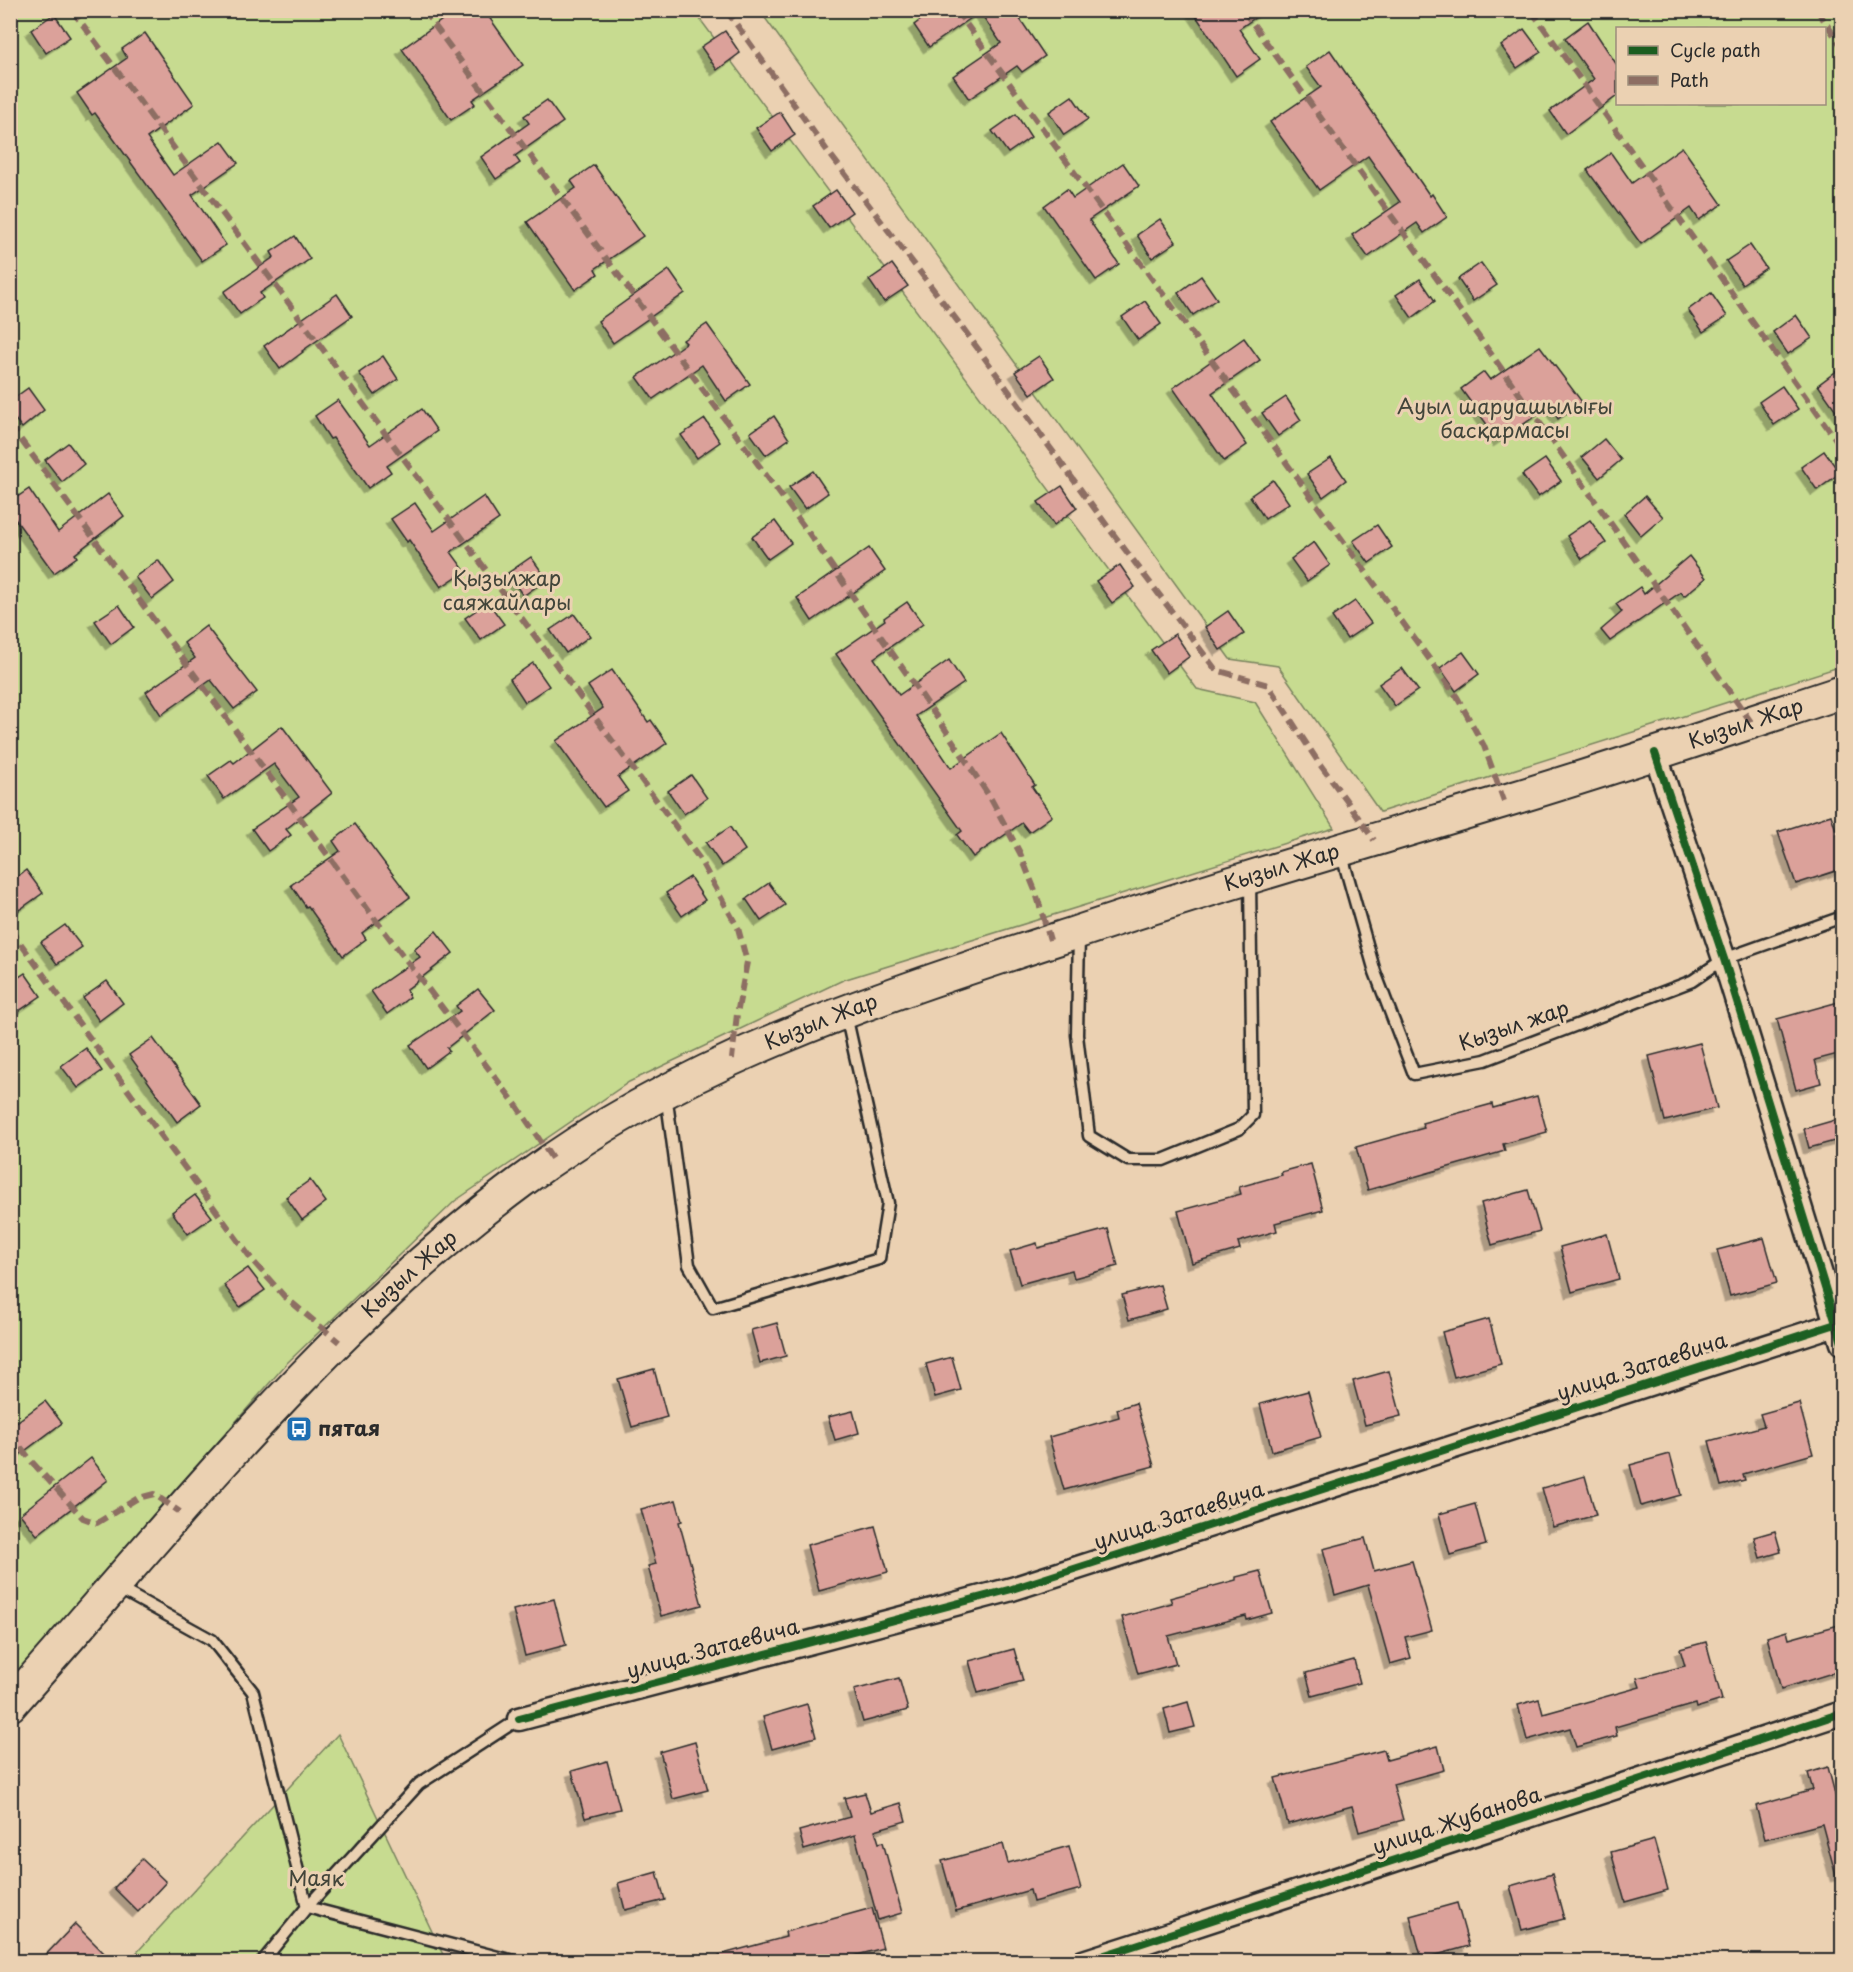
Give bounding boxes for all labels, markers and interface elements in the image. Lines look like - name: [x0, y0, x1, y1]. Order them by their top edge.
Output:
- legend: [1616, 27, 1826, 105]
- text: Cycle path: [1670, 36, 1761, 63]
- text: Path: [1670, 66, 1709, 93]
- park label: Ауыл шаруашылығы басқармасы: [1397, 389, 1613, 445]
- park label: Қызылжар саяжайлары: [443, 561, 571, 617]
- street label: Кызыл Жар: [1684, 688, 1807, 756]
- street label: Кызыл Жар: [1219, 833, 1343, 898]
- street label: Кызыл Жар: [759, 983, 881, 1057]
- street label: Кызыл жар: [1454, 990, 1573, 1058]
- street label: Кызыл Жар: [353, 1221, 463, 1324]
- street label: улица Затаевича: [1552, 1322, 1731, 1408]
- place label: пятая: [318, 1411, 380, 1443]
- bus stop icon: пятая: [284, 1414, 314, 1444]
- street label: улица Затаевича: [1089, 1471, 1268, 1557]
- street label: улица Затаевича: [623, 1608, 803, 1685]
- street label: улица Жубанова: [1368, 1777, 1545, 1861]
- park label: Маяк: [288, 1861, 345, 1893]

